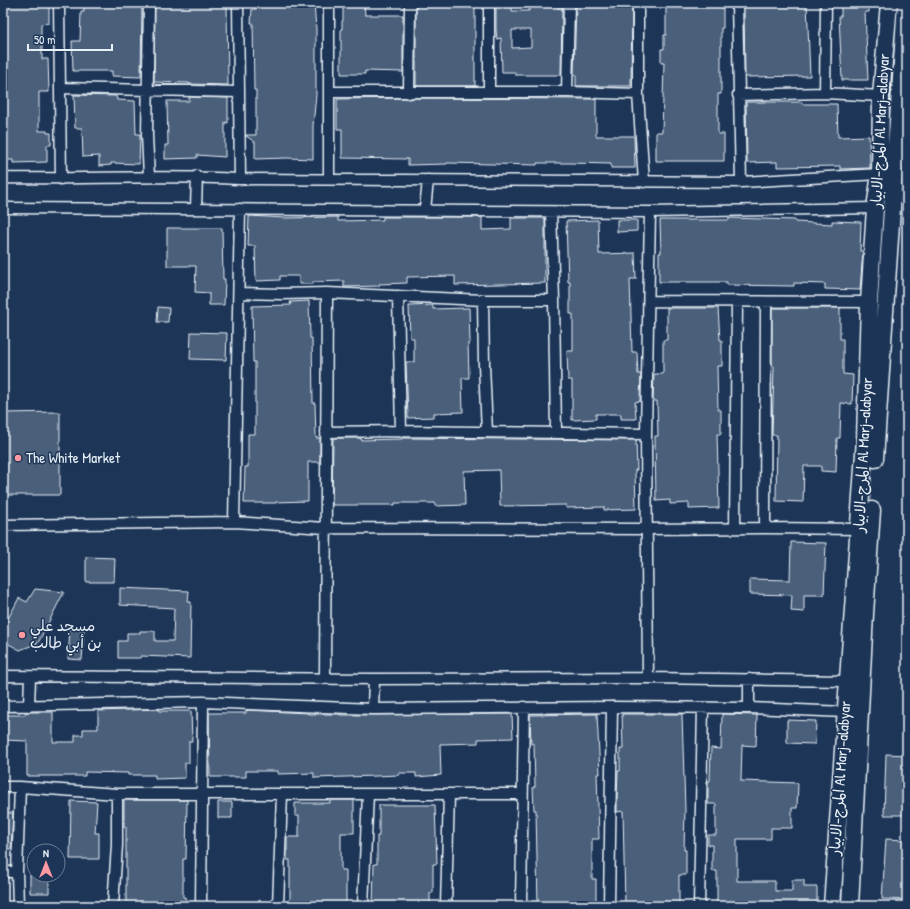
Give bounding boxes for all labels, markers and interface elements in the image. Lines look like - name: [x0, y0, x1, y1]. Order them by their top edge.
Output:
- scale bar: [28, 26, 112, 52]
- text: 50 m: [34, 31, 55, 48]
- street label: المرج-الابيار Al Marj-alabyar: [865, 53, 894, 210]
- street label: المرج-الابيار Al Marj-alabyar: [848, 377, 877, 534]
- place label: The White Market: [26, 447, 121, 468]
- marker: The White Market: [13, 453, 23, 463]
- place label: مسجد علي بن أبي طالب: [30, 615, 102, 656]
- marker: مسجد علي بن أبي طالب: [17, 630, 27, 640]
- street label: المرج-الابيار Al Marj-alabyar: [824, 700, 855, 857]
- north arrow: [26, 843, 66, 883]
- text: N: [43, 846, 49, 860]

